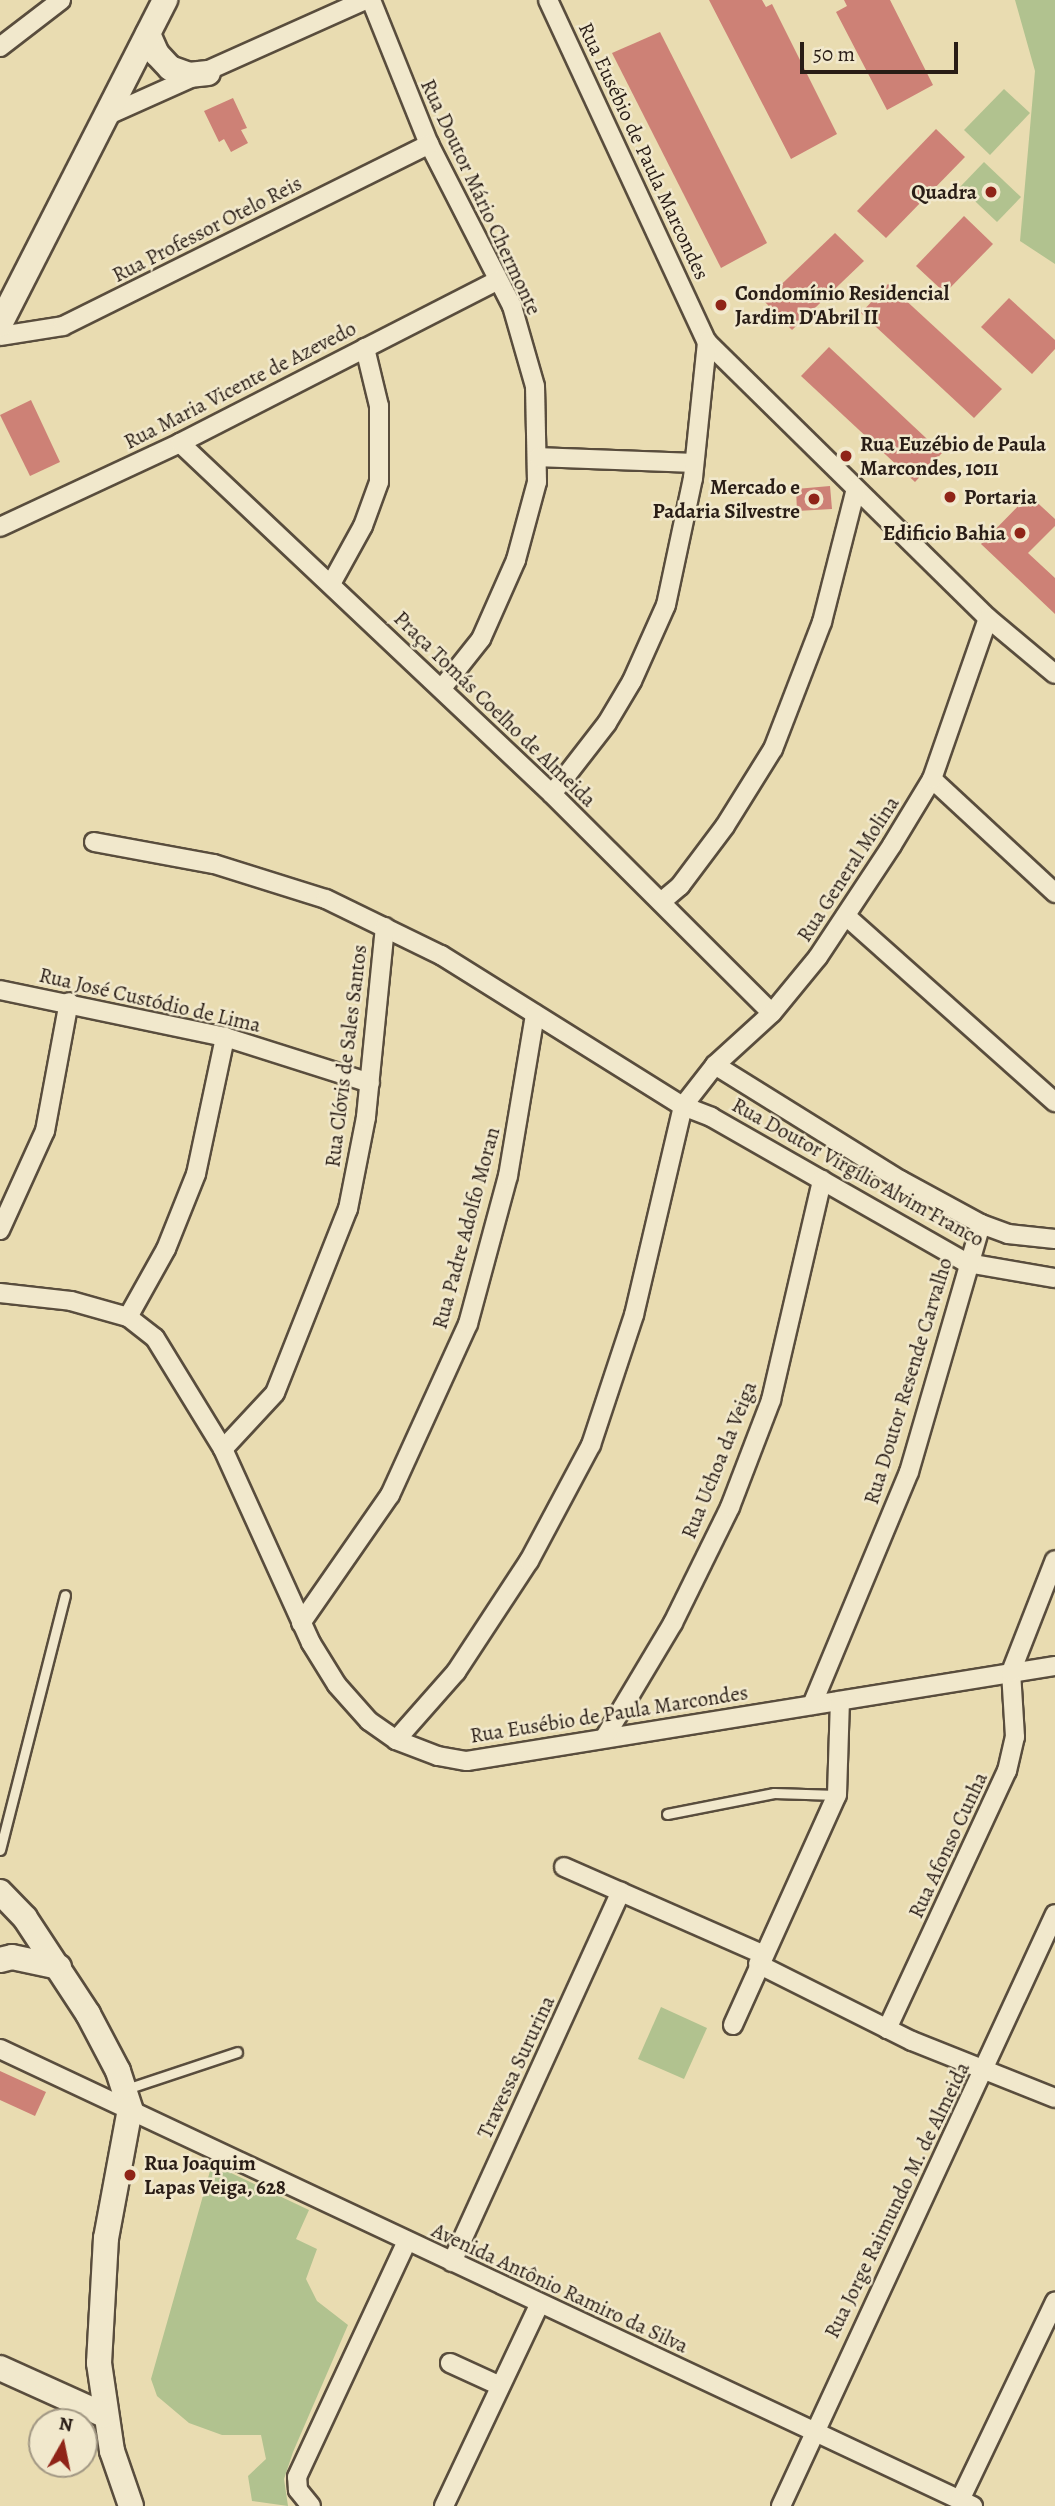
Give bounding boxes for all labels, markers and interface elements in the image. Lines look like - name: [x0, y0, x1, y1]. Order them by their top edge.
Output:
- street label: Rua Eusébio de Paula Marcondes: [573, 18, 715, 284]
- scale bar: [803, 28, 960, 72]
- text: 50 m: [813, 40, 855, 68]
- street label: Rua Doutor Mário Chermonte: [415, 75, 547, 319]
- street label: Rua Professor Otelo Reis: [108, 170, 306, 288]
- place label: Quadra: [911, 179, 977, 205]
- marker: Quadra: [983, 184, 999, 200]
- place label: Condomínio Residencial Jardim D'Abril II: [735, 280, 949, 330]
- marker: Condomínio Residencial Jardim D'Abril II: [713, 297, 729, 313]
- street label: Rua Maria Vicente de Azevedo: [120, 315, 360, 455]
- place label: Rua Euzébio de Paula Marcondes, 1011: [860, 431, 1046, 481]
- marker: Rua Euzébio de Paula Marcondes, 1011: [838, 448, 854, 464]
- place label: Mercado e Padaria Silvestre: [653, 474, 800, 524]
- place label: Portaria: [964, 484, 1037, 510]
- marker: Portaria: [942, 489, 958, 505]
- marker: Mercado e Padaria Silvestre: [806, 491, 822, 507]
- place label: Edificio Bahia: [883, 520, 1006, 546]
- marker: Edificio Bahia: [1012, 525, 1028, 541]
- street label: Praça Tomás Coelho de Almeida: [389, 606, 601, 812]
- street label: Rua General Molina: [792, 791, 904, 947]
- street label: Rua Clóvis de Sales Santos: [320, 943, 372, 1169]
- street label: Rua José Custódio de Lima: [37, 962, 263, 1038]
- street label: Rua Doutor Virgílio Alvim Franco: [728, 1092, 988, 1252]
- street label: Rua Padre Adolfo Moran: [427, 1124, 505, 1332]
- street label: Rua Doutor Resende Carvalho: [858, 1255, 958, 1507]
- street label: Rua Uchoa da Veiga: [676, 1378, 762, 1542]
- street label: Rua Eusébio de Paula Marcondes: [468, 1680, 750, 1748]
- street label: Rua Afonso Cunha: [903, 1768, 993, 1922]
- street label: Travessa Sururina: [472, 1992, 560, 2142]
- street label: Rua Jorge Raimundo M. de Almeida: [819, 2058, 975, 2342]
- place label: Rua Joaquim Lapas Veiga, 628: [144, 2150, 286, 2200]
- marker: Rua Joaquim Lapas Veiga, 628: [122, 2167, 138, 2183]
- street label: Avenida Antônio Ramiro da Silva: [428, 2217, 692, 2359]
- north arrow: [28, 2408, 98, 2478]
- text: N: [57, 2410, 75, 2438]

